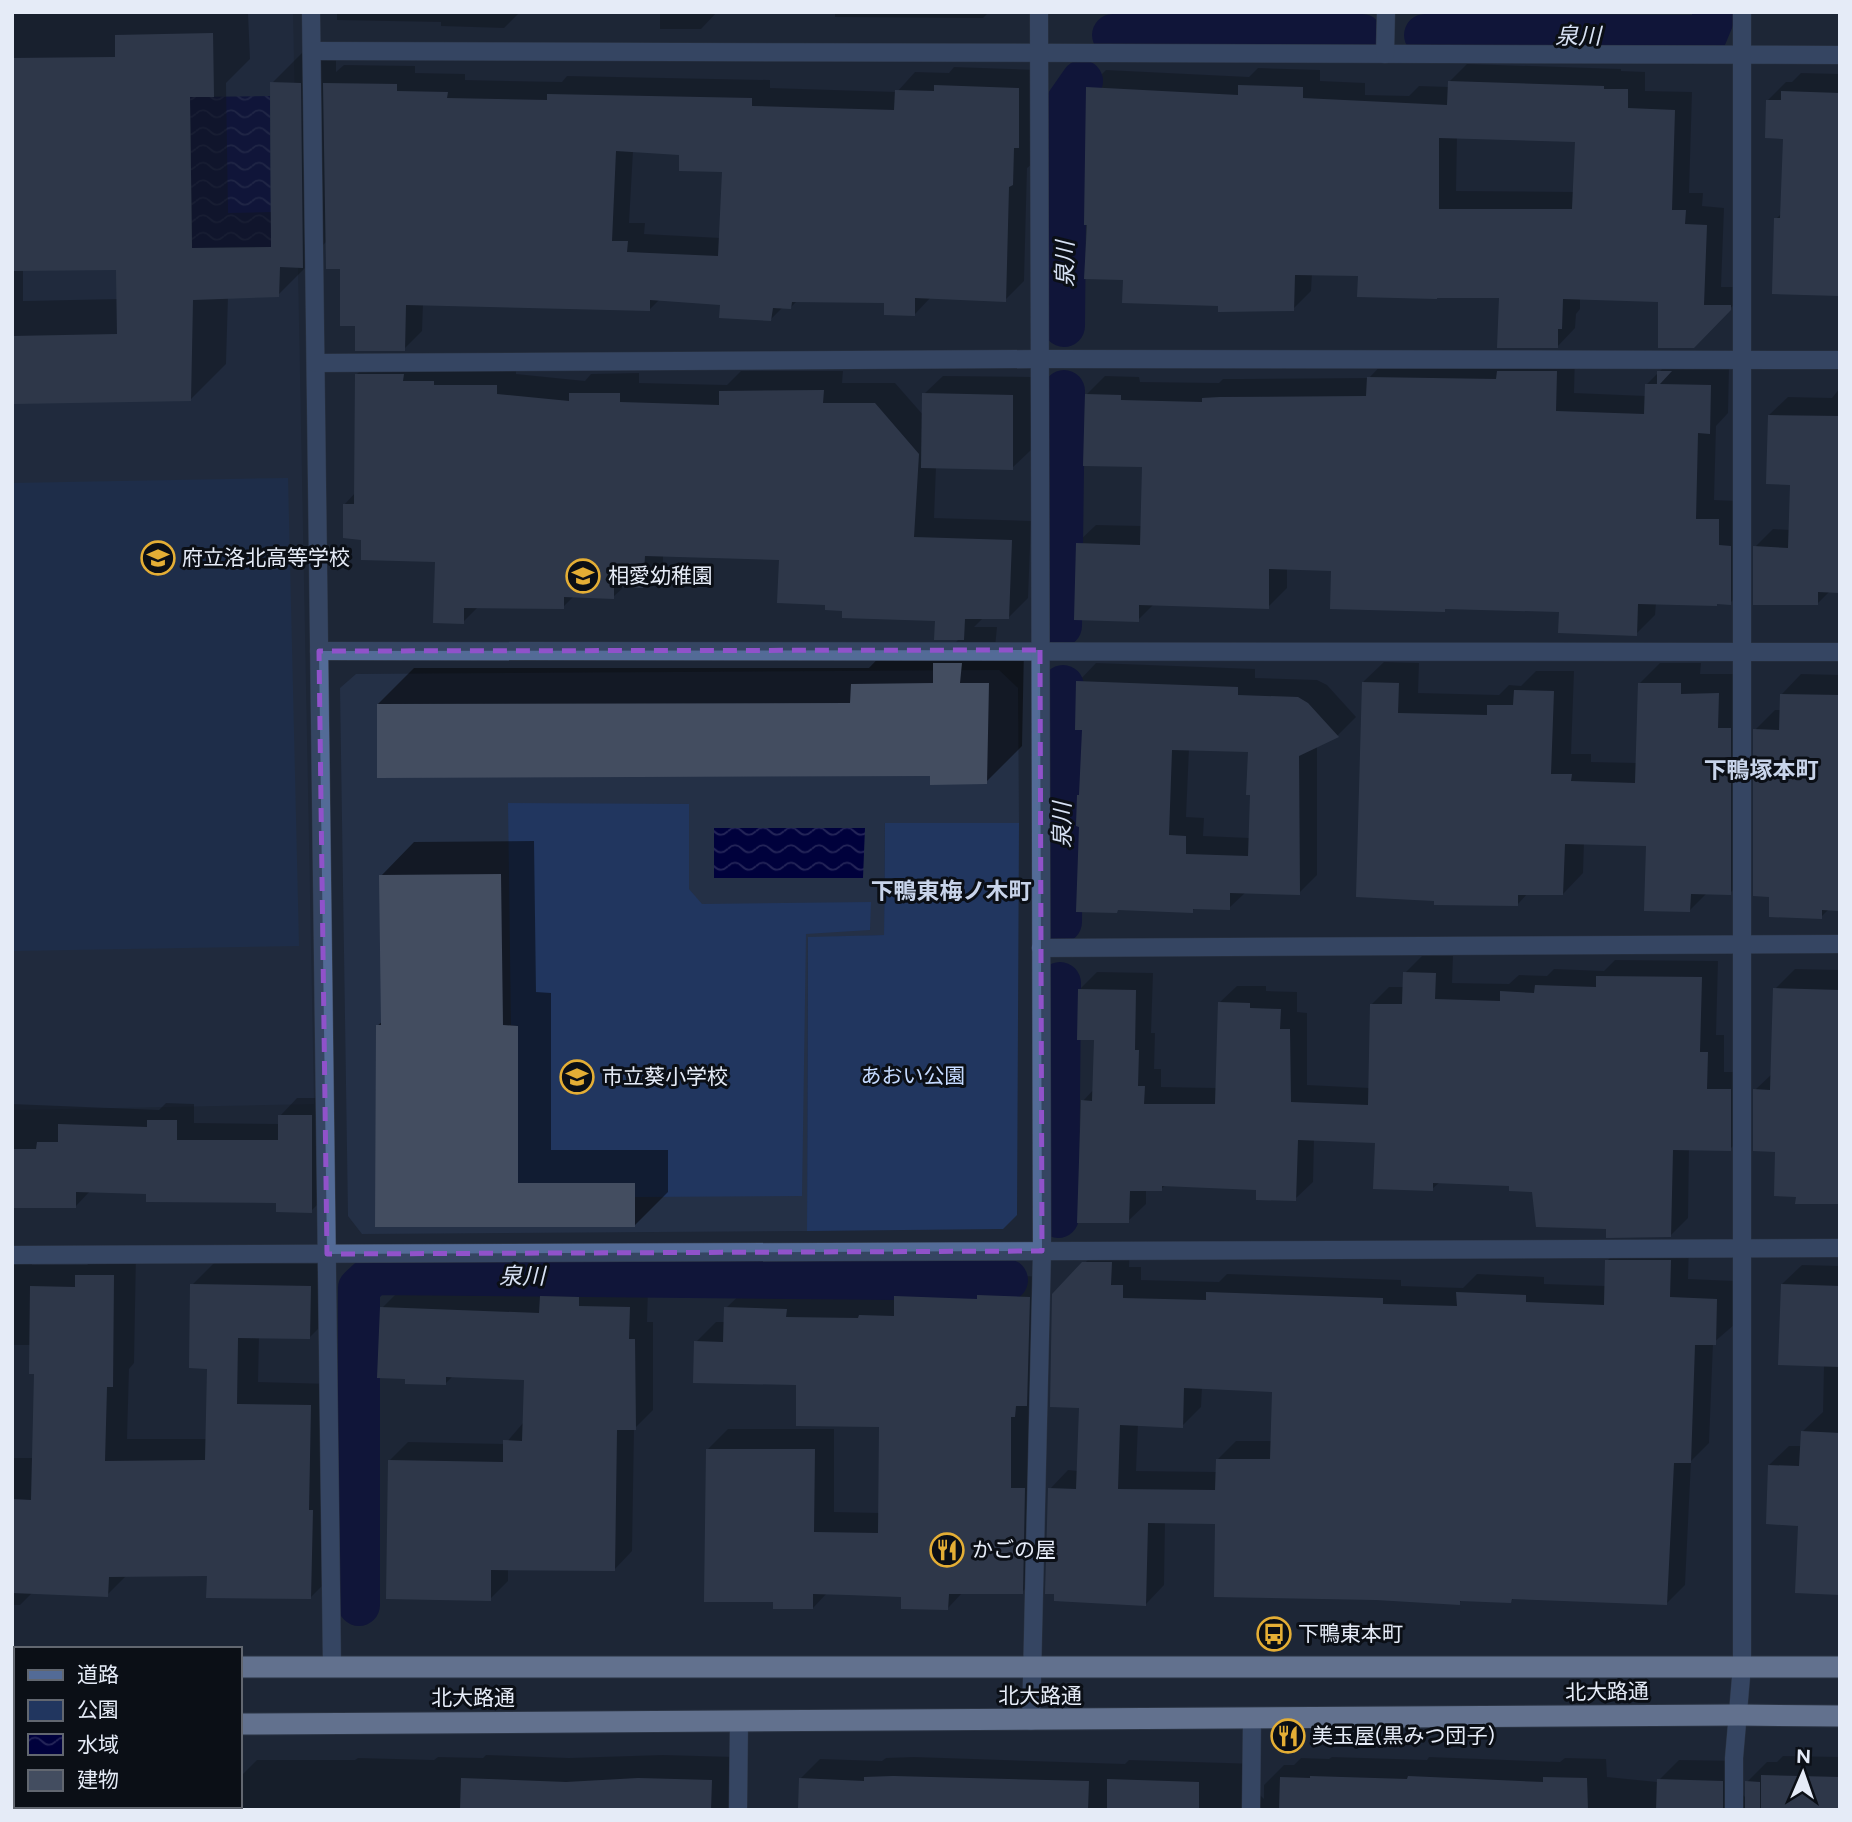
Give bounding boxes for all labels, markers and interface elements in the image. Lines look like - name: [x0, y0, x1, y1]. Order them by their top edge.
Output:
- water label: 泉川: [1555, 22, 1604, 50]
- water label: 泉川: [1051, 238, 1079, 287]
- school or university icon: 府立洛北高等学校: [139, 539, 177, 577]
- place label: 府立洛北高等学校: [182, 545, 350, 570]
- school or university icon: 相愛幼稚園: [564, 557, 602, 595]
- place label: 相愛幼稚園: [608, 563, 713, 588]
- district label: 下鴨塚本町: [1704, 756, 1819, 784]
- water label: 泉川: [1048, 799, 1076, 848]
- district label: 下鴨東梅ノ木町: [871, 877, 1032, 905]
- school or university icon: 市立葵小学校: [558, 1058, 596, 1096]
- park label: あおい公園: [861, 1063, 966, 1088]
- place label: 市立葵小学校: [602, 1064, 728, 1089]
- water label: 泉川: [499, 1262, 548, 1290]
- restaurant icon: かごの屋: [928, 1531, 966, 1569]
- place label: かごの屋: [972, 1537, 1056, 1562]
- bus stop icon: 下鴨東本町: [1255, 1615, 1293, 1653]
- place label: 下鴨東本町: [1298, 1621, 1403, 1646]
- legend: [14, 1647, 242, 1808]
- text: 道路: [77, 1662, 119, 1687]
- street label: 北大路通: [1565, 1678, 1649, 1705]
- street label: 北大路通: [998, 1683, 1082, 1708]
- street label: 北大路通: [431, 1685, 515, 1710]
- text: 公園: [77, 1697, 119, 1722]
- restaurant icon: 美玉屋(黒みつ団子): [1269, 1717, 1307, 1755]
- place label: 美玉屋(黒みつ団子): [1312, 1723, 1495, 1748]
- text: 水域: [77, 1732, 119, 1757]
- north arrow: [1768, 1738, 1838, 1808]
- text: N: [1796, 1745, 1811, 1768]
- text: 建物: [77, 1767, 119, 1792]

